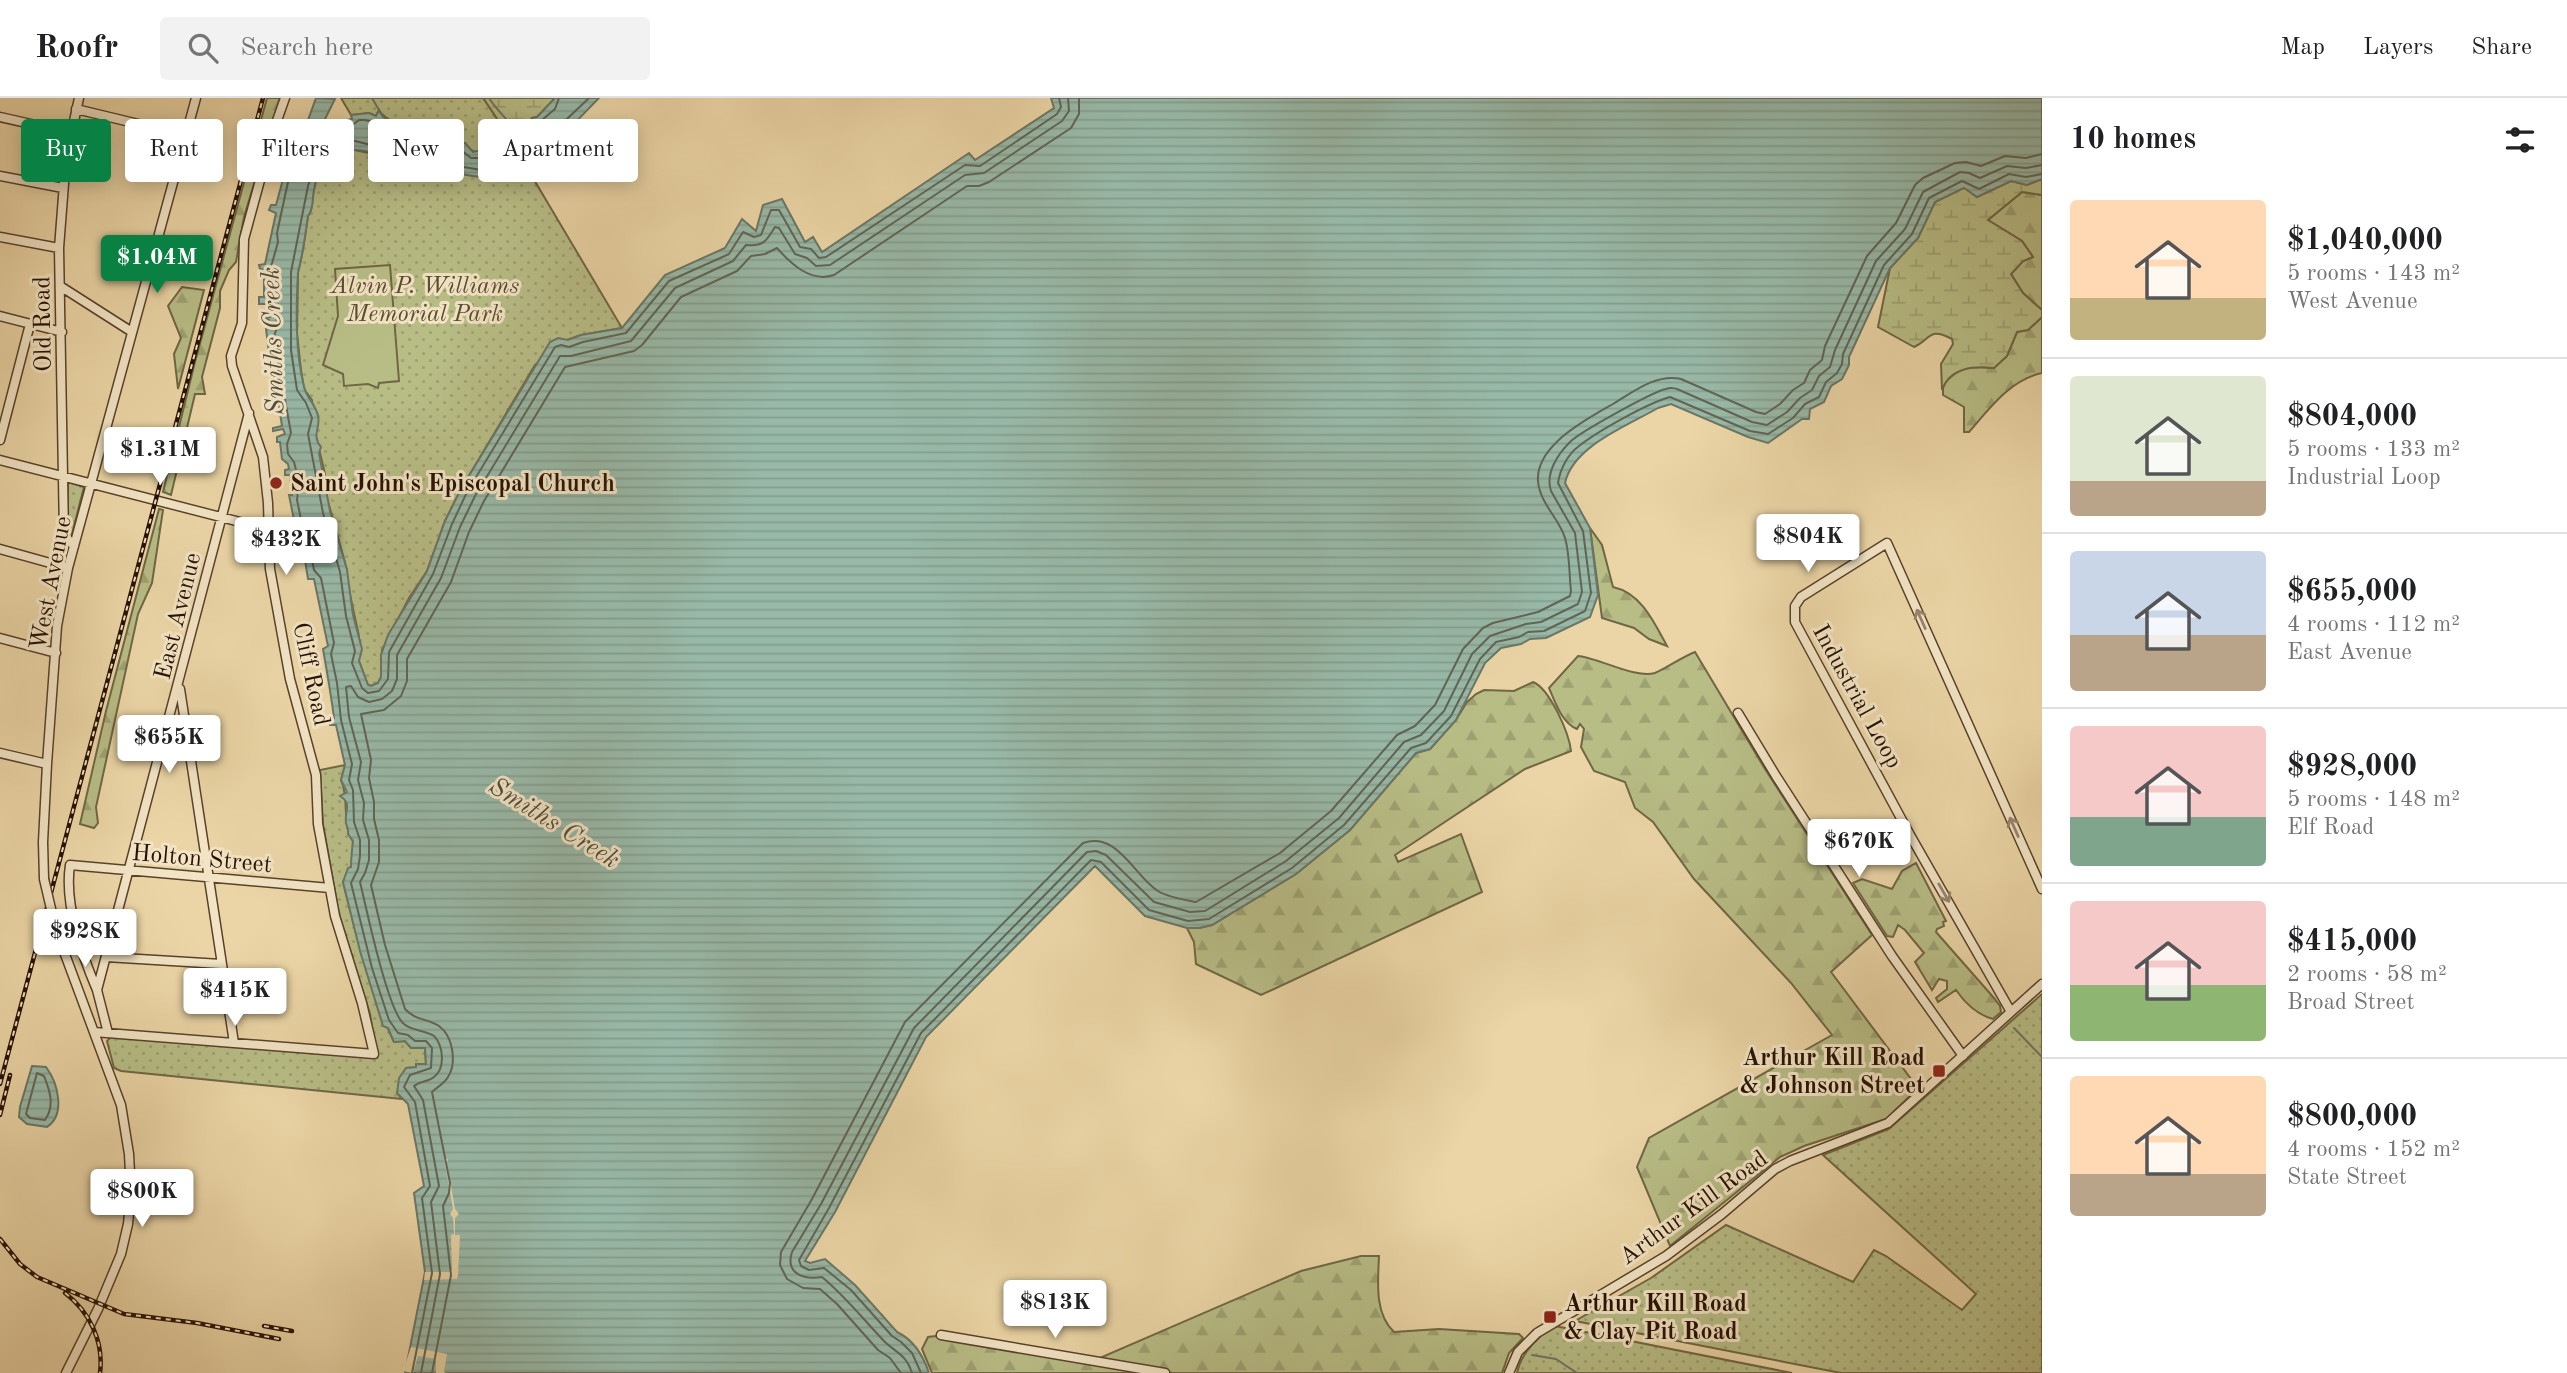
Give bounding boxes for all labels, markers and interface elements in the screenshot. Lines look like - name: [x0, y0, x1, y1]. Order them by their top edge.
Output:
- search box: [160, 17, 650, 80]
- icon: search: [184, 29, 222, 67]
- text: Roofr: [35, 32, 118, 65]
- text: Search here: [240, 35, 373, 61]
- text: Map: [2281, 36, 2325, 60]
- text: Layers: [2363, 36, 2433, 60]
- text: Share: [2471, 36, 2532, 60]
- chip: Buy: [21, 119, 111, 182]
- chip: Rent: [125, 119, 223, 182]
- chip: Filters: [237, 119, 354, 182]
- chip: New: [368, 119, 464, 182]
- chip: Apartment: [478, 119, 638, 182]
- icon: filters: [2501, 121, 2539, 159]
- text: 10 homes: [2070, 125, 2196, 155]
- text: $1,040,000: [2287, 226, 2443, 256]
- icon: home: [2126, 228, 2210, 312]
- pin: $1.04M: [100, 236, 214, 295]
- text: $1.04M: [117, 246, 197, 269]
- text: 5 rooms · 143 m²: [2287, 262, 2460, 285]
- water label: Smiths Creek: [258, 266, 290, 415]
- park label: Alvin P. Williams Memorial Park: [329, 275, 519, 327]
- street label: Old Road: [31, 276, 57, 372]
- text: West Avenue: [2287, 290, 2417, 313]
- text: $804,000: [2287, 402, 2417, 432]
- icon: home: [2126, 404, 2210, 488]
- pin: $1.31M: [103, 428, 217, 487]
- text: $1.31M: [120, 438, 200, 461]
- text: 5 rooms · 133 m²: [2287, 438, 2460, 461]
- text: Industrial Loop: [2287, 466, 2441, 489]
- place label: Saint John's Episcopal Church: [290, 473, 615, 497]
- marker: Saint John's Episcopal Church: [268, 475, 284, 491]
- street label: West Avenue: [27, 514, 77, 652]
- pin: $804K: [1759, 514, 1857, 574]
- pin: $432K: [237, 518, 335, 577]
- text: $804K: [1772, 525, 1844, 548]
- text: $432K: [250, 528, 322, 551]
- street label: East Avenue: [152, 550, 206, 683]
- text: $655,000: [2287, 577, 2417, 607]
- icon: home: [2126, 579, 2210, 663]
- one-way arrow: [1914, 609, 1927, 630]
- text: 4 rooms · 112 m²: [2287, 613, 2460, 636]
- street label: Cliff Road: [287, 621, 333, 728]
- street label: Industrial Loop: [1807, 621, 1906, 773]
- text: East Avenue: [2287, 641, 2412, 664]
- pin: $655K: [120, 716, 218, 775]
- text: $655K: [133, 726, 205, 749]
- text: $928,000: [2287, 752, 2417, 782]
- icon: home: [2126, 754, 2210, 838]
- water label: Smiths Creek: [484, 773, 624, 874]
- text: 5 rooms · 148 m²: [2287, 788, 2460, 811]
- text: Elf Road: [2287, 816, 2374, 839]
- one-way arrow: [2007, 817, 2020, 838]
- pin: $670K: [1810, 820, 1908, 879]
- text: $670K: [1823, 830, 1895, 853]
- street label: Holton Street: [131, 842, 273, 878]
- one-way arrow: [1937, 883, 1951, 903]
- pin: $928K: [36, 910, 134, 969]
- text: $928K: [49, 920, 121, 943]
- text: $415,000: [2287, 927, 2417, 957]
- icon: home: [2126, 929, 2210, 1013]
- text: 2 rooms · 58 m²: [2287, 963, 2447, 986]
- pin: $415K: [186, 968, 284, 1028]
- text: $415K: [199, 979, 271, 1002]
- text: Broad Street: [2287, 991, 2414, 1014]
- place label: Arthur Kill Road & Johnson Street: [1740, 1047, 1925, 1099]
- marker: Arthur Kill Road & Johnson Street: [1931, 1063, 1947, 1079]
- text: $800,000: [2287, 1102, 2417, 1132]
- icon: home: [2126, 1104, 2210, 1188]
- text: 4 rooms · 152 m²: [2287, 1138, 2460, 1161]
- street label: Arthur Kill Road: [1616, 1147, 1773, 1270]
- text: State Street: [2287, 1166, 2407, 1189]
- pin: $800K: [93, 1170, 191, 1229]
- text: $800K: [106, 1180, 178, 1203]
- pin: $813K: [1006, 1280, 1104, 1340]
- text: $813K: [1019, 1291, 1091, 1314]
- place label: Arthur Kill Road & Clay Pit Road: [1564, 1293, 1747, 1345]
- marker: Arthur Kill Road & Clay Pit Road: [1542, 1309, 1558, 1325]

